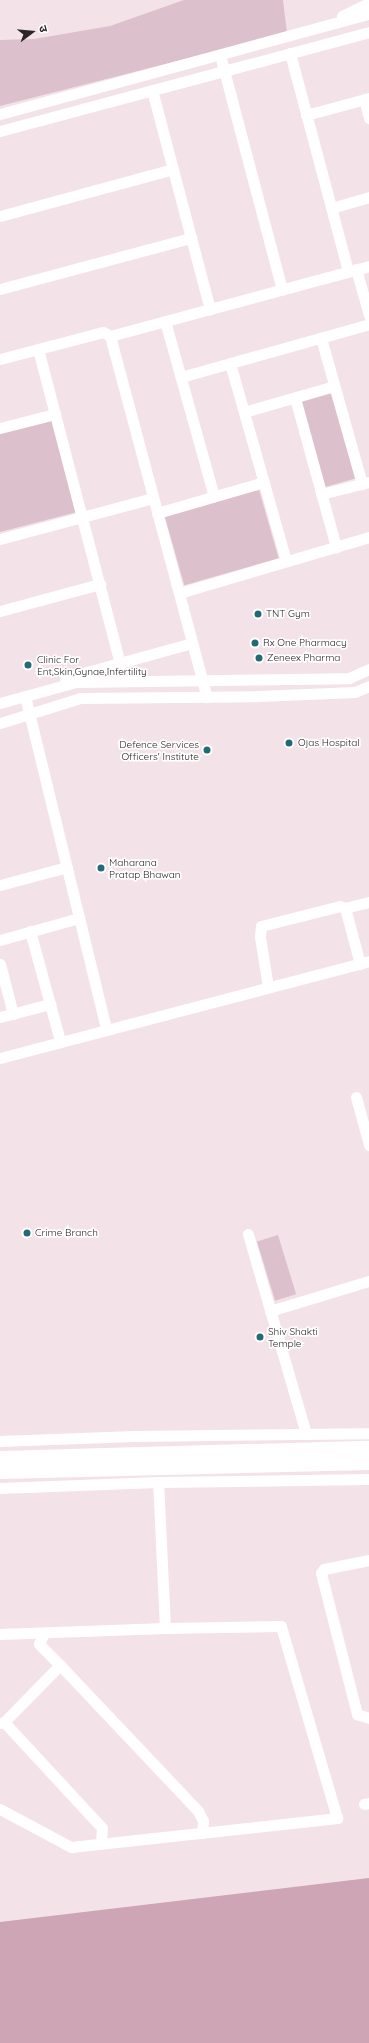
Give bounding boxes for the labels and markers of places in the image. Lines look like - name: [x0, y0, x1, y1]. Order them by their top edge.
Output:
- place label: TNT Gym: [266, 608, 310, 620]
- marker: TNT Gym: [253, 609, 263, 619]
- place label: Rx One Pharmacy: [263, 637, 347, 649]
- marker: Rx One Pharmacy: [250, 638, 260, 648]
- place label: Zeneex Pharma: [267, 652, 340, 664]
- place label: Clinic For Ent,Skin,Gynae,Infertility: [37, 653, 147, 676]
- marker: Zeneex Pharma: [254, 653, 264, 663]
- marker: Clinic For Ent,Skin,Gynae,Infertility: [22, 659, 34, 671]
- marker: Ojas Hospital: [283, 737, 295, 749]
- place label: Ojas Hospital: [298, 737, 360, 749]
- place label: Defence Services Officers' Institute: [119, 738, 199, 762]
- marker: Defence Services Officers' Institute: [202, 745, 212, 755]
- place label: Maharana Pratap Bhawan: [109, 856, 181, 880]
- marker: Maharana Pratap Bhawan: [96, 863, 106, 873]
- place label: Crime Branch: [35, 1227, 98, 1239]
- marker: Crime Branch: [22, 1228, 32, 1238]
- place label: Shiv Shakti Temple: [268, 1325, 318, 1348]
- marker: Shiv Shakti Temple: [255, 1332, 265, 1342]

